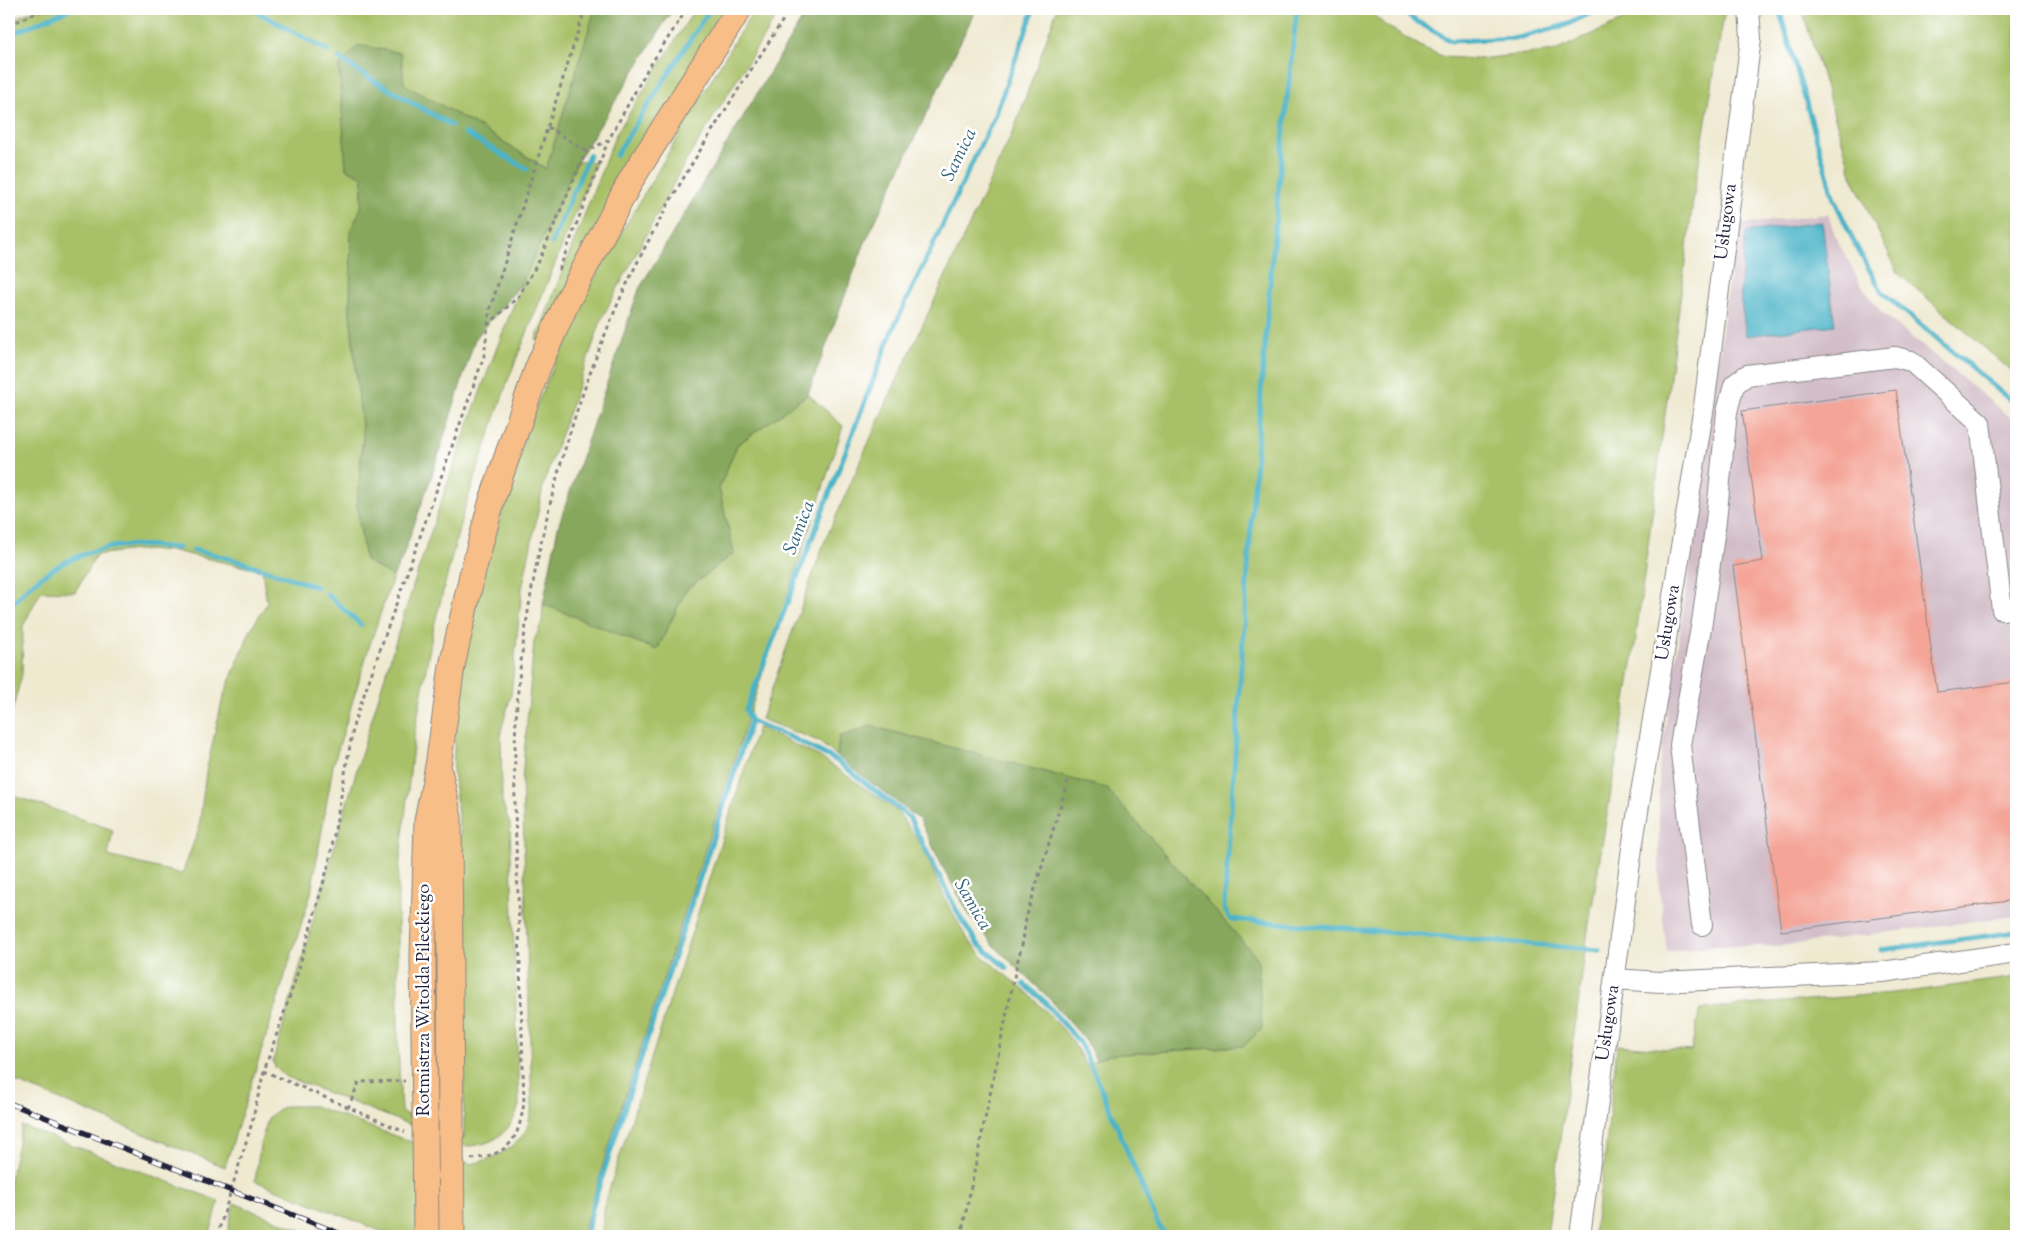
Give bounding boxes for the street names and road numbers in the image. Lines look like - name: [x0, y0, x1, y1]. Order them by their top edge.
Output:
- street label: Usługowa: [1709, 182, 1745, 262]
- street label: Usługowa: [1650, 583, 1688, 663]
- street label: Rotmistrza Witolda Pileckiego: [412, 884, 438, 1116]
- street label: Usługowa: [1591, 983, 1627, 1063]

